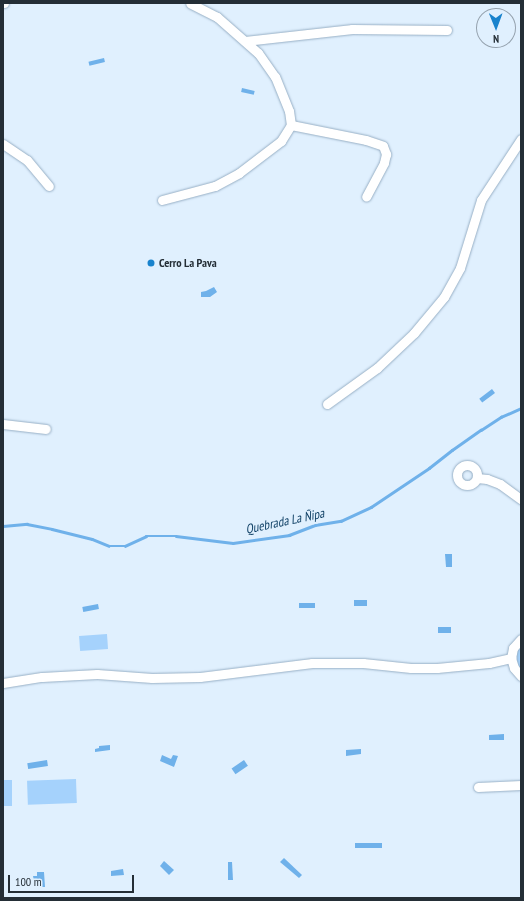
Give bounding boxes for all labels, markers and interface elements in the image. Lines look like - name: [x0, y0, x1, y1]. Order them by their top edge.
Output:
- north arrow: [476, 8, 516, 48]
- text: N: [493, 32, 499, 46]
- place label: Cerro La Pava: [159, 256, 217, 270]
- marker: Cerro La Pava: [146, 258, 156, 268]
- water label: Quebrada La Ñipa: [244, 506, 326, 538]
- scale bar: [10, 867, 136, 893]
- text: 100 m: [15, 874, 42, 889]

